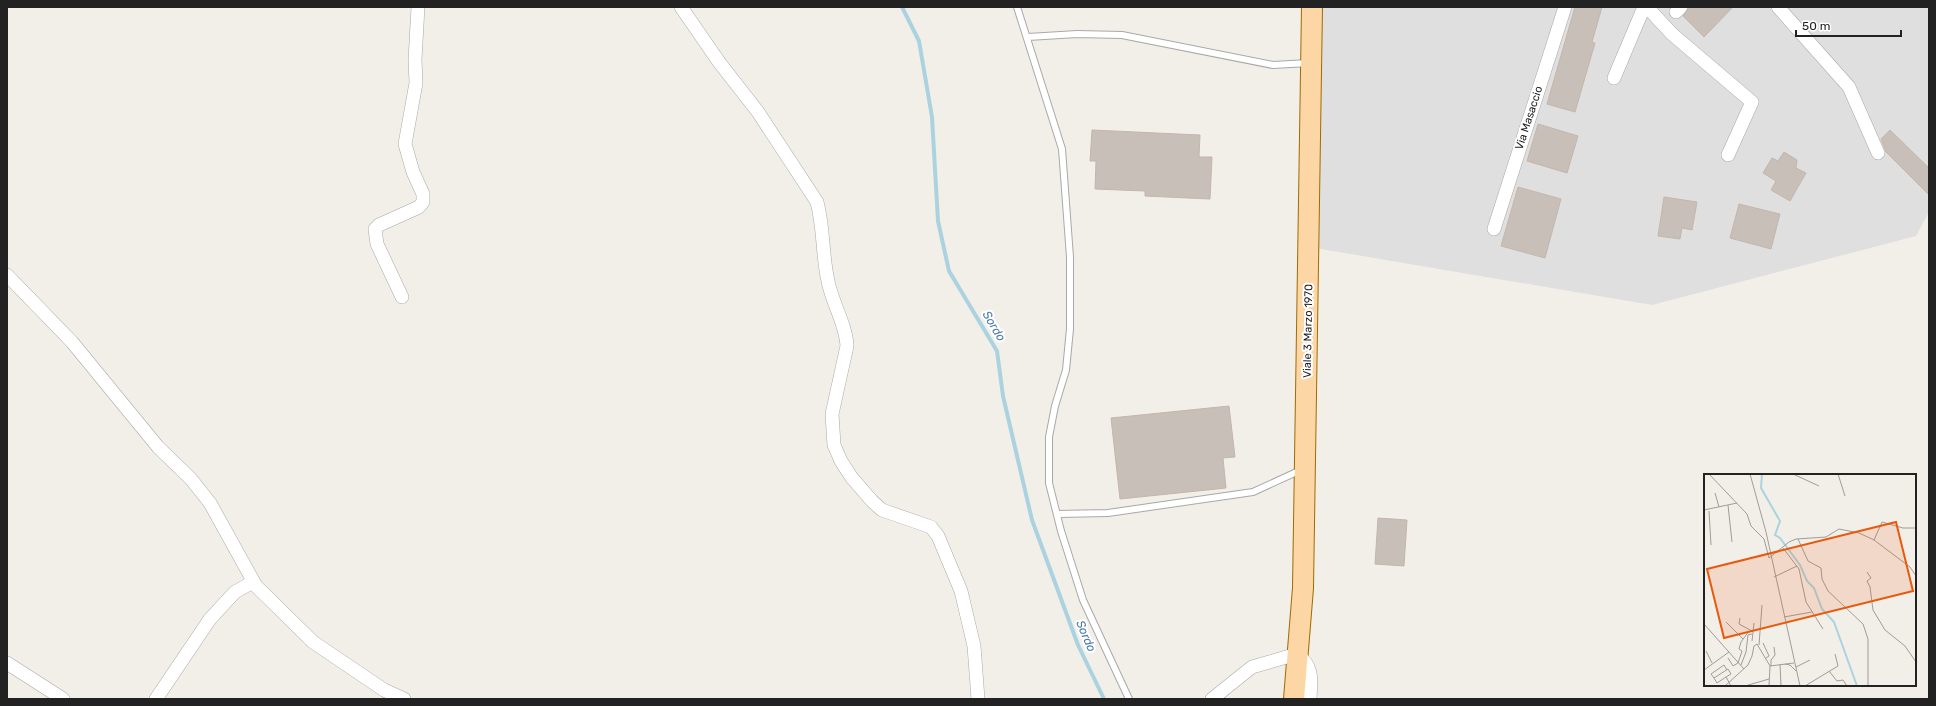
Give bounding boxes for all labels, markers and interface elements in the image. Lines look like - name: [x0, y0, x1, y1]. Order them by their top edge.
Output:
- scale bar: [1796, 12, 1901, 38]
- text: 50 m: [1802, 19, 1830, 33]
- street label: Via Masaccio: [1513, 85, 1545, 151]
- street label: Viale 3 Marzo 1970: [1301, 284, 1315, 378]
- water label: Sordo: [980, 308, 1009, 344]
- inset map: [1704, 474, 1916, 686]
- water label: Sordo: [1073, 618, 1099, 654]

